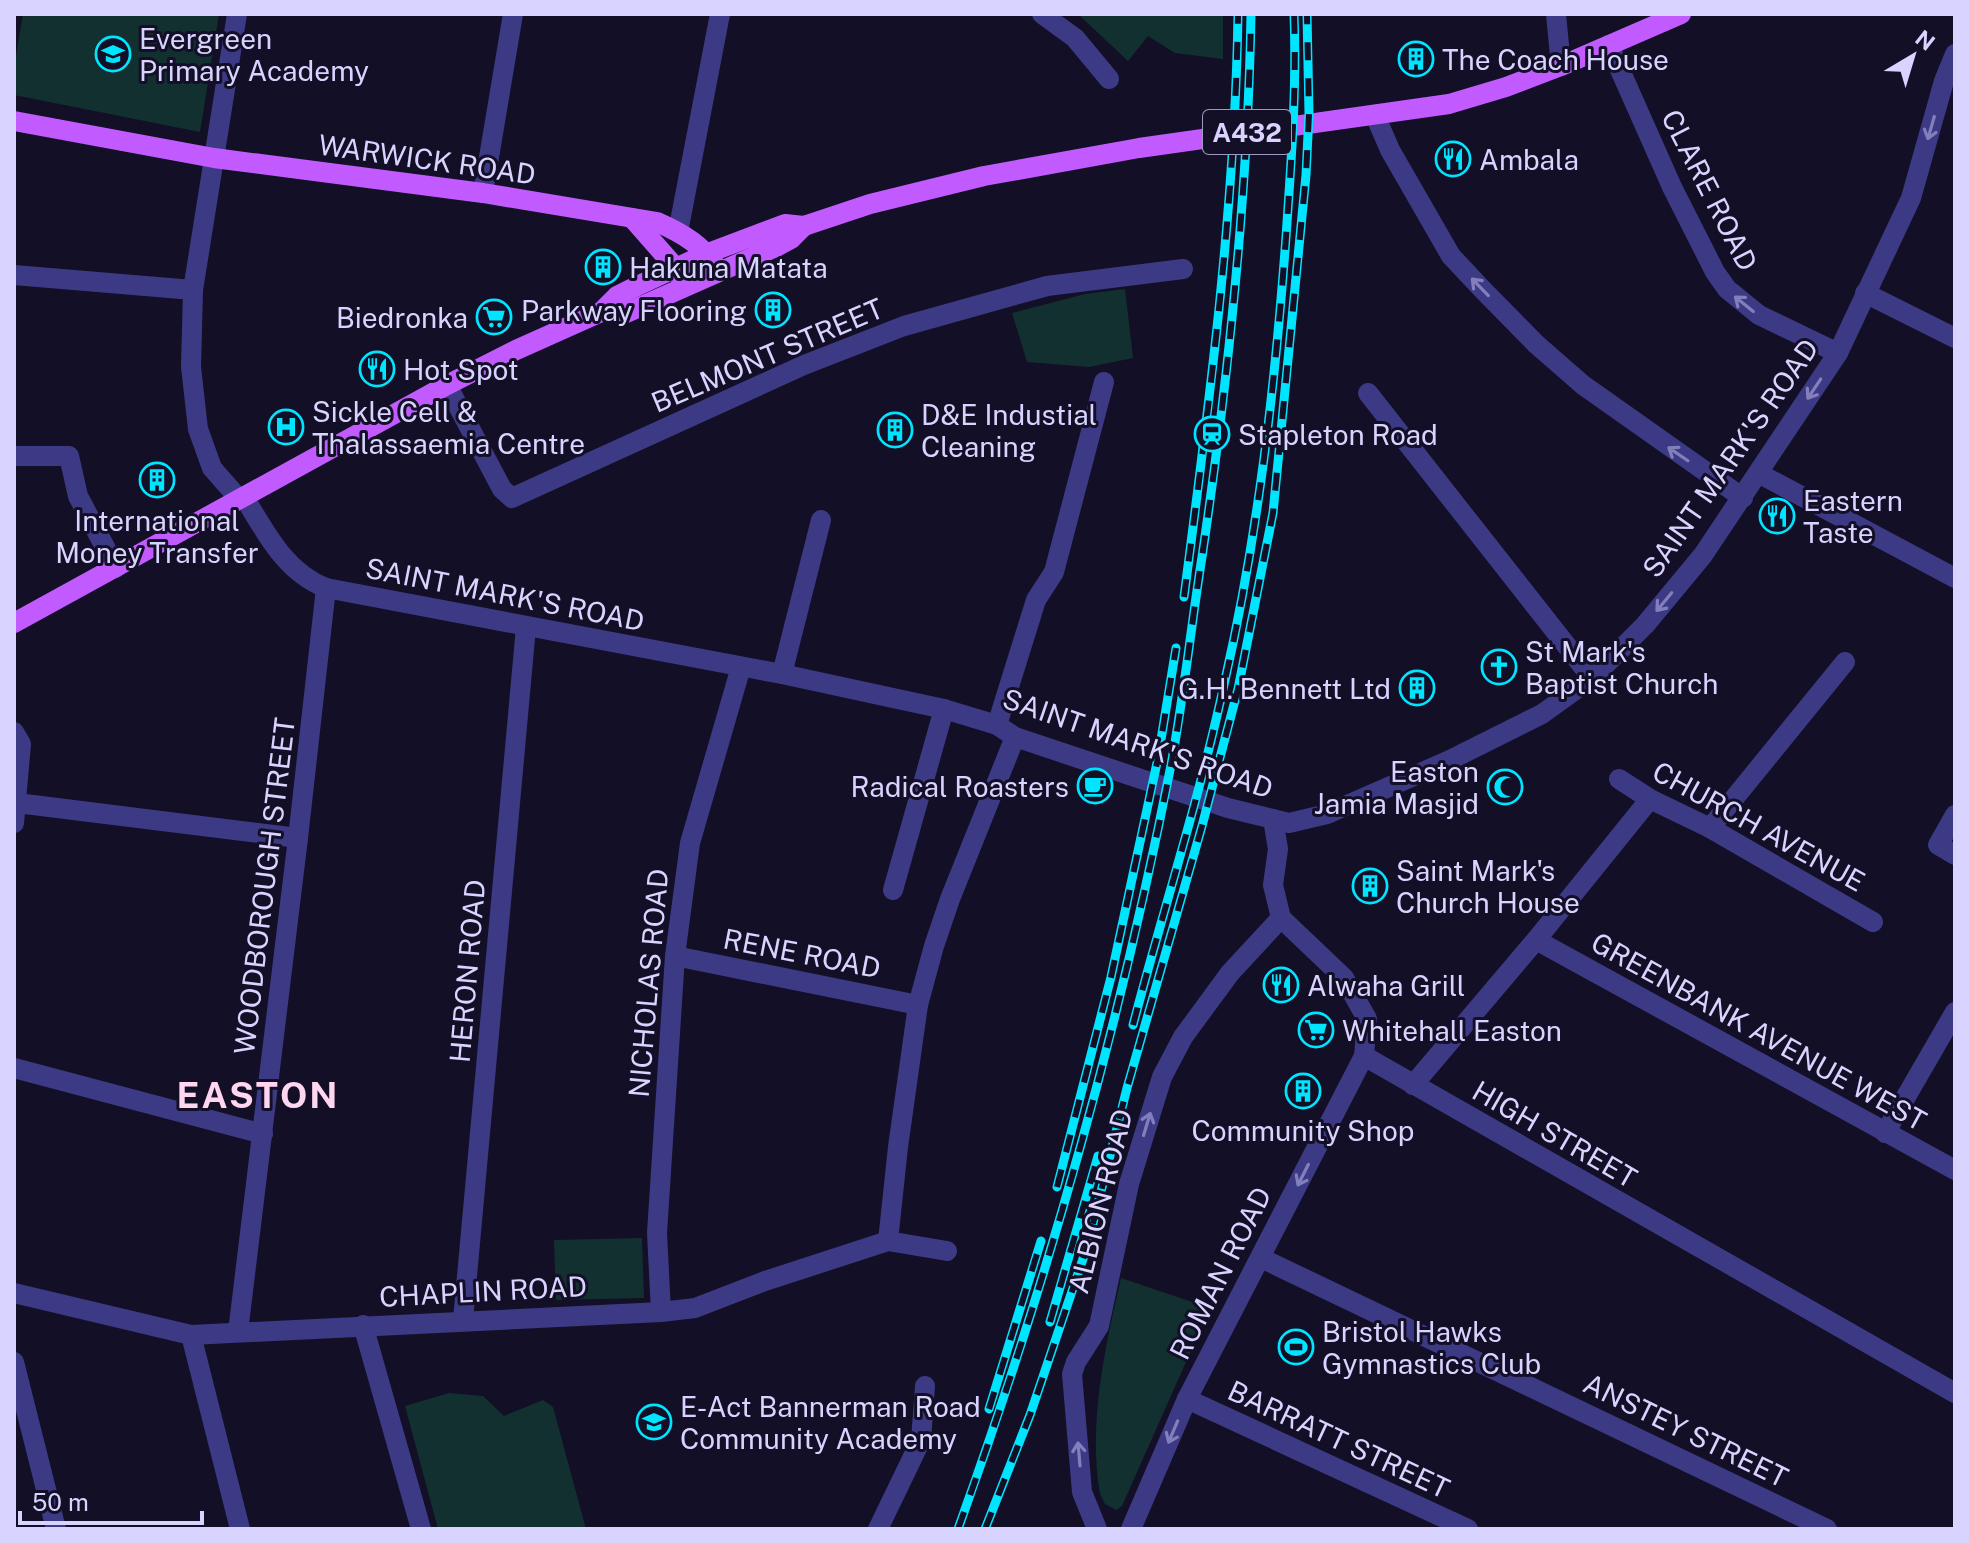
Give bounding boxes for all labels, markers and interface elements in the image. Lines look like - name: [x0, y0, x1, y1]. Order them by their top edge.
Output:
- north arrow: [1873, 16, 1953, 96]
- place label: Evergreen Primary Academy: [139, 22, 369, 87]
- text: N: [1911, 25, 1940, 56]
- school or university icon: Evergreen Primary Academy: [94, 35, 132, 73]
- building icon: The Coach House: [1397, 40, 1435, 78]
- place label: The Coach House: [1442, 43, 1669, 76]
- street label: CLARE ROAD: [1655, 104, 1765, 276]
- road number: A432: [1203, 110, 1291, 154]
- one-way arrow: [1923, 114, 1938, 140]
- street label: WARWICK ROAD: [316, 127, 538, 191]
- restaurant icon: Ambala: [1434, 140, 1472, 178]
- place label: Ambala: [1479, 143, 1579, 176]
- building icon: Hakuna Matata: [584, 248, 622, 286]
- place label: Hakuna Matata: [629, 251, 828, 284]
- one-way arrow: [1470, 277, 1489, 297]
- street label: BELMONT STREET: [646, 291, 888, 419]
- building icon: Parkway Flooring: [754, 291, 792, 329]
- place label: Parkway Flooring: [521, 294, 747, 327]
- one-way arrow: [1734, 295, 1755, 312]
- supermarket icon: Biedronka: [475, 298, 513, 336]
- place label: Biedronka: [336, 301, 468, 334]
- street label: SAINT MARK'S ROAD: [1635, 332, 1825, 584]
- restaurant icon: Hot Spot: [358, 350, 396, 388]
- place label: Hot Spot: [403, 353, 519, 386]
- one-way arrow: [1805, 378, 1822, 400]
- place label: Sickle Cell & Thalassaemia Centre: [312, 395, 585, 460]
- place label: D&E Industial Cleaning: [921, 398, 1097, 463]
- hospital icon: Sickle Cell & Thalassaemia Centre: [267, 408, 305, 446]
- building icon: D&E Industial Cleaning: [876, 411, 914, 449]
- station icon: Stapleton Road: [1193, 415, 1231, 453]
- place label: Stapleton Road: [1238, 418, 1438, 451]
- one-way arrow: [1668, 445, 1690, 462]
- building icon: International Money Transfer: [138, 461, 176, 499]
- place label: Eastern Taste: [1803, 484, 1903, 549]
- restaurant icon: Eastern Taste: [1758, 497, 1796, 535]
- place label: International Money Transfer: [55, 504, 259, 569]
- street label: SAINT MARK'S ROAD: [363, 551, 647, 637]
- one-way arrow: [1655, 591, 1673, 612]
- place label: St Mark's Baptist Church: [1525, 635, 1718, 700]
- church icon: St Mark's Baptist Church: [1480, 648, 1518, 686]
- building icon: G.H. Bennett Ltd: [1398, 669, 1436, 707]
- place label: G.H. Bennett Ltd: [1178, 672, 1391, 705]
- street label: SAINT MARK'S ROAD: [999, 681, 1277, 805]
- street label: WOODBOROUGH STREET: [227, 716, 301, 1056]
- street label: CHURCH AVENUE: [1647, 754, 1871, 898]
- place label: Easton Jamia Masjid: [1314, 755, 1479, 820]
- cafe icon: Radical Roasters: [1076, 767, 1114, 805]
- mosque icon: Easton Jamia Masjid: [1486, 768, 1524, 806]
- place label: Radical Roasters: [851, 770, 1069, 803]
- place label: Saint Mark's Church House: [1396, 854, 1580, 919]
- street label: NICHOLAS ROAD: [622, 867, 674, 1099]
- building icon: Saint Mark's Church House: [1351, 867, 1389, 905]
- street label: HERON ROAD: [443, 878, 491, 1064]
- street label: RENE ROAD: [721, 922, 883, 984]
- street label: GREENBANK AVENUE WEST: [1586, 925, 1932, 1137]
- restaurant icon: Alwaha Grill: [1262, 966, 1300, 1004]
- place label: Alwaha Grill: [1307, 969, 1465, 1002]
- supermarket icon: Whitehall Easton: [1297, 1011, 1335, 1049]
- place label: Whitehall Easton: [1342, 1014, 1562, 1047]
- building icon: Community Shop: [1284, 1072, 1322, 1110]
- district label: EASTON: [177, 1074, 339, 1116]
- street label: HIGH STREET: [1467, 1074, 1643, 1194]
- street label: ALBION ROAD: [1061, 1105, 1139, 1297]
- one-way arrow: [1140, 1111, 1155, 1137]
- place label: Community Shop: [1191, 1114, 1415, 1147]
- one-way arrow: [1294, 1163, 1310, 1187]
- street label: ROMAN ROAD: [1162, 1181, 1278, 1365]
- street label: CHAPLIN ROAD: [378, 1269, 588, 1313]
- place label: Bristol Hawks Gymnastics Club: [1322, 1315, 1541, 1380]
- sports icon: Bristol Hawks Gymnastics Club: [1277, 1328, 1315, 1366]
- street label: ANSTEY STREET: [1578, 1366, 1794, 1494]
- street label: BARRATT STREET: [1223, 1373, 1455, 1505]
- place label: E-Act Bannerman Road Community Academy: [680, 1390, 981, 1455]
- school or university icon: E-Act Bannerman Road Community Academy: [635, 1403, 673, 1441]
- one-way arrow: [1164, 1419, 1179, 1444]
- one-way arrow: [1071, 1441, 1086, 1468]
- scale bar: [20, 1475, 202, 1525]
- text: 50 m: [32, 1488, 89, 1516]

